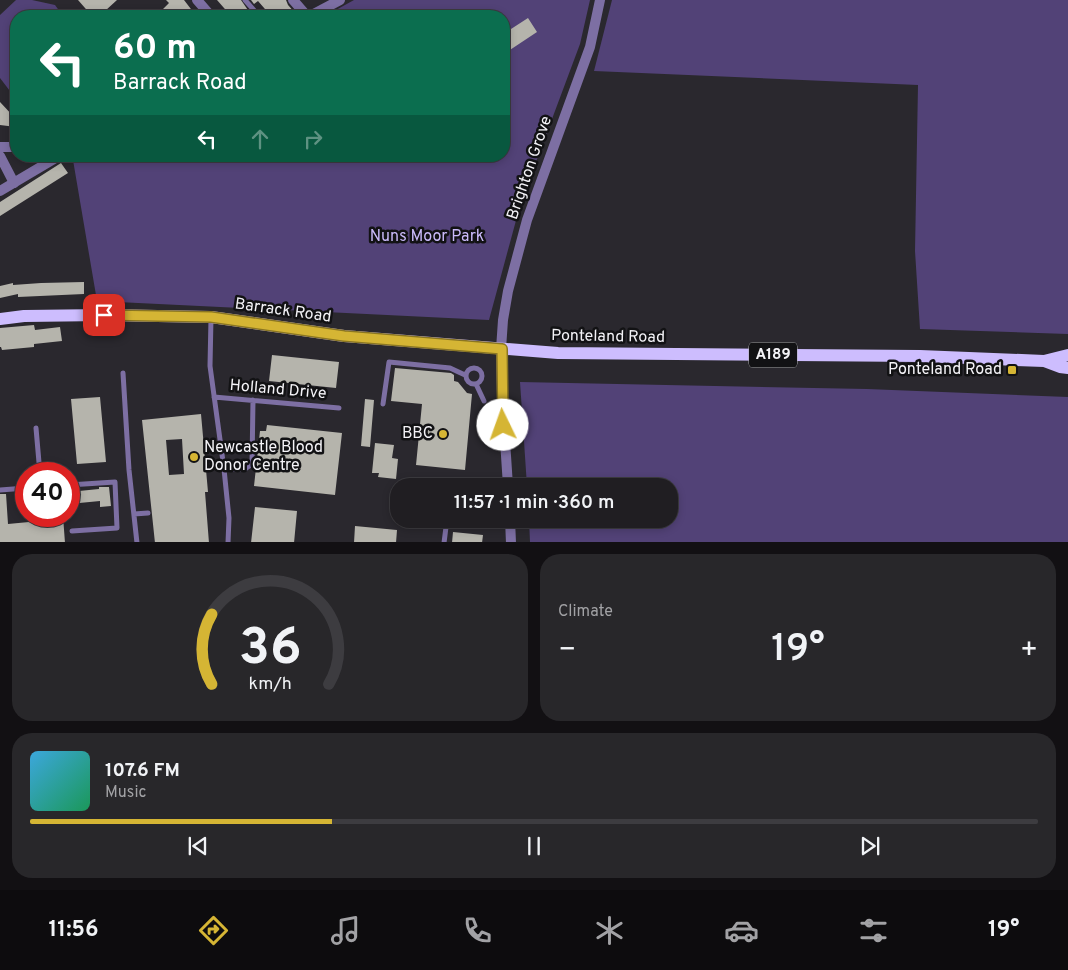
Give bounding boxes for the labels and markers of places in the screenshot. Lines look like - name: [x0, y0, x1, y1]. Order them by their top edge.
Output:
- pin: [83, 294, 125, 336]
- place label: Ponteland Road: [888, 360, 1002, 380]
- marker: Ponteland Road: [1006, 364, 1018, 376]
- place label: BBC: [402, 424, 433, 444]
- marker: BBC: [437, 428, 449, 440]
- place label: Newcastle Blood Donor Centre: [204, 438, 323, 476]
- marker: Newcastle Blood Donor Centre: [188, 451, 200, 463]

